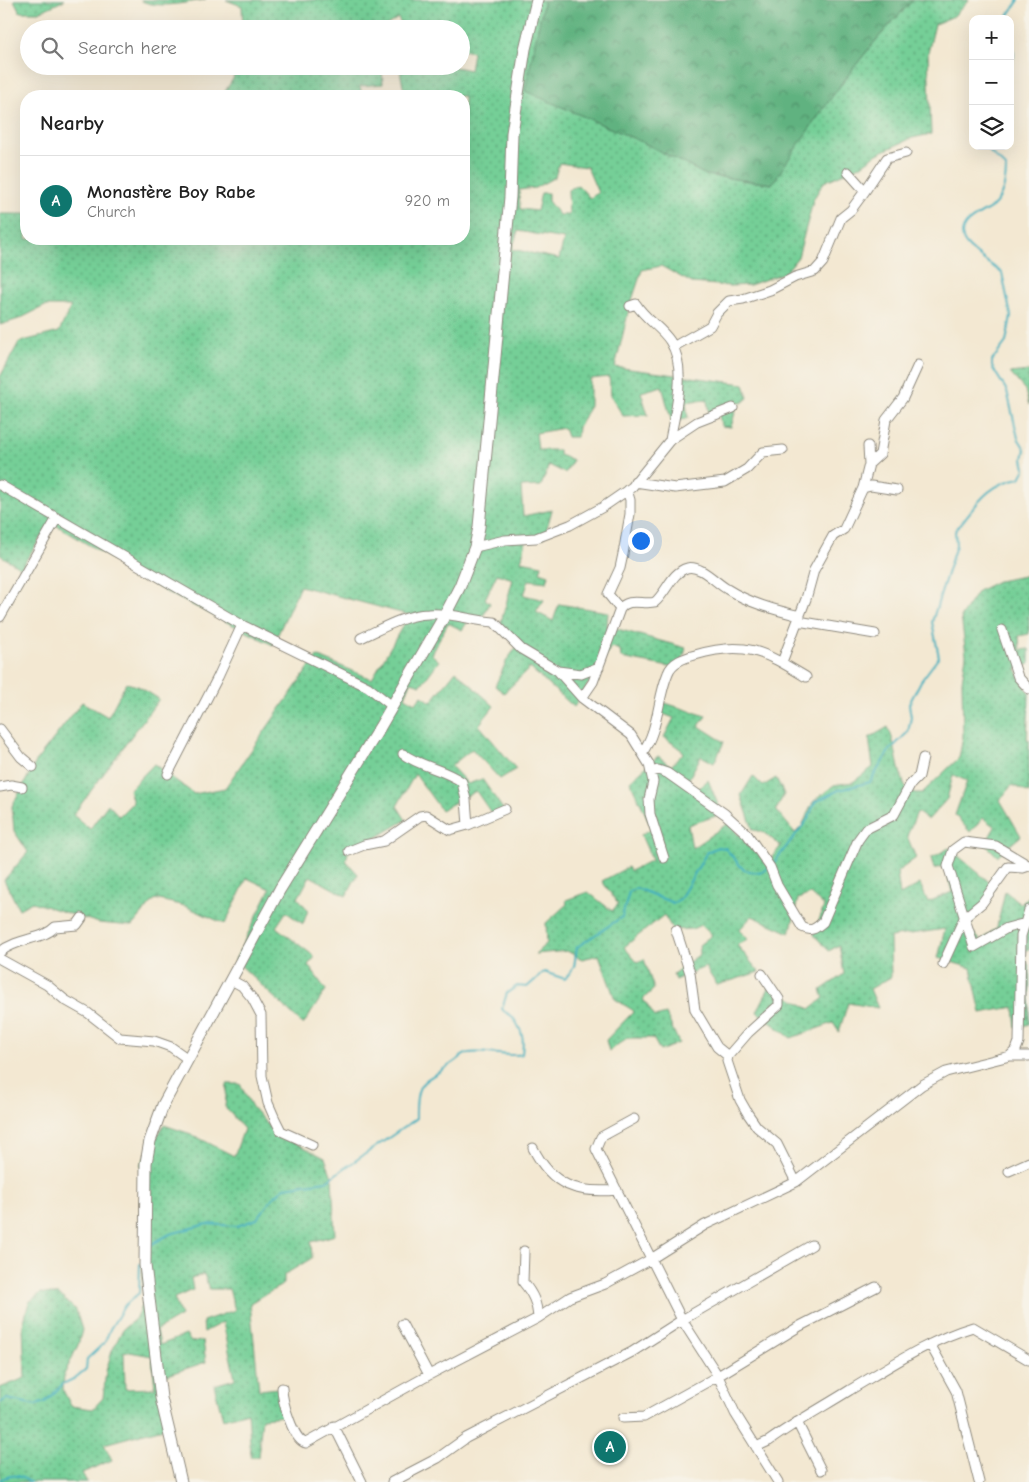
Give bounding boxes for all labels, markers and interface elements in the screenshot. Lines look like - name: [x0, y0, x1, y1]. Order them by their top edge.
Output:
- map controls: [969, 15, 1014, 150]
- button: +: [969, 15, 1014, 60]
- search box: [20, 20, 470, 75]
- icon: search: [38, 34, 66, 62]
- text: Search here: [78, 37, 177, 59]
- button: −: [969, 60, 1014, 105]
- button: layers: [969, 105, 1014, 150]
- text: Nearby: [40, 111, 104, 135]
- text: Monastère Boy Rabe: [87, 181, 255, 203]
- text: A: [52, 192, 60, 210]
- text: 920 m: [405, 192, 450, 210]
- text: Church: [87, 203, 136, 221]
- your location: [628, 528, 654, 554]
- pin: A: [594, 1428, 626, 1466]

